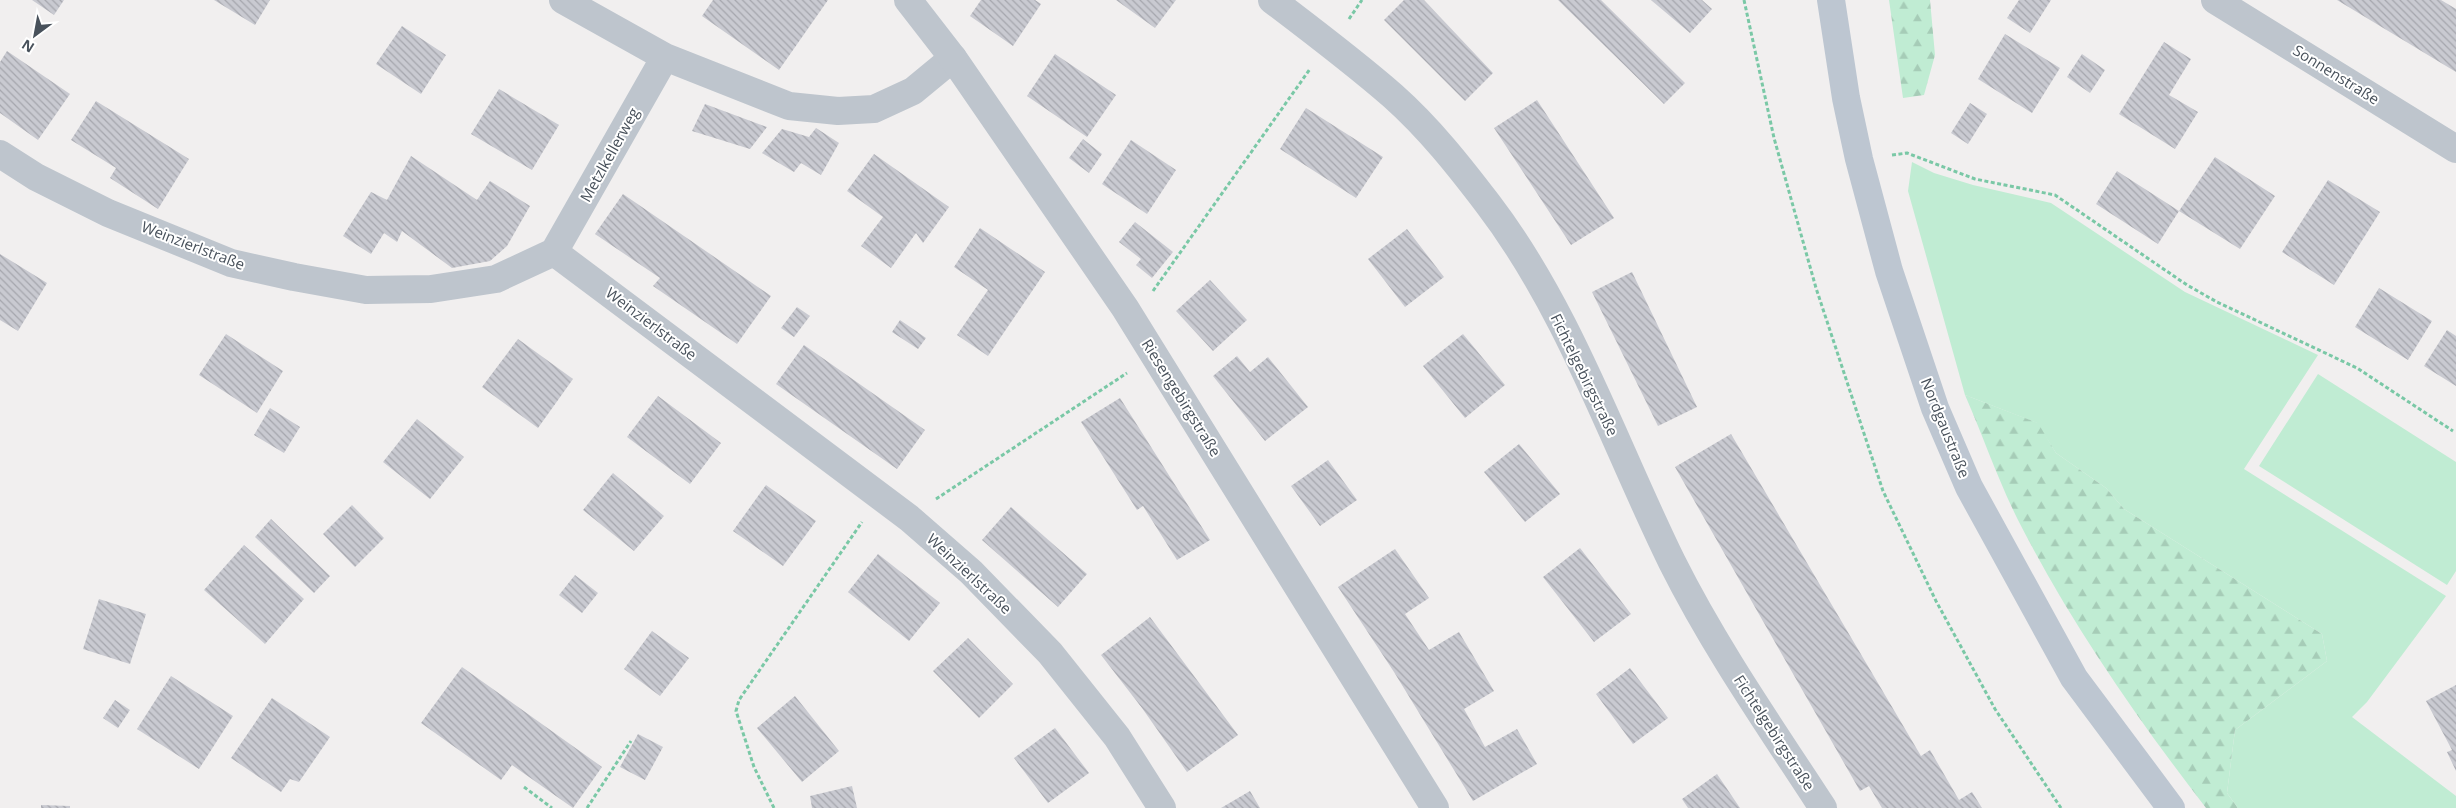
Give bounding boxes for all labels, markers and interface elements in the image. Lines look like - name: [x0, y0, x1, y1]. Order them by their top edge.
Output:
- north arrow: [10, 10, 60, 60]
- text: N: [18, 35, 38, 58]
- street label: Sonnenstraße: [2290, 40, 2383, 109]
- street label: Metzlkellerweg: [575, 104, 643, 205]
- street label: Weinzierlstraße: [139, 216, 248, 274]
- street label: Weinzierlstraße: [602, 282, 701, 364]
- street label: Fichtelgebirgstraße: [1547, 310, 1623, 439]
- street label: Riesengebirgstraße: [1138, 335, 1226, 460]
- street label: Nordgaustraße: [1917, 375, 1975, 481]
- street label: Weinzierlstraße: [923, 529, 1016, 618]
- street label: Fichtelgebirgstraße: [1730, 671, 1820, 794]

